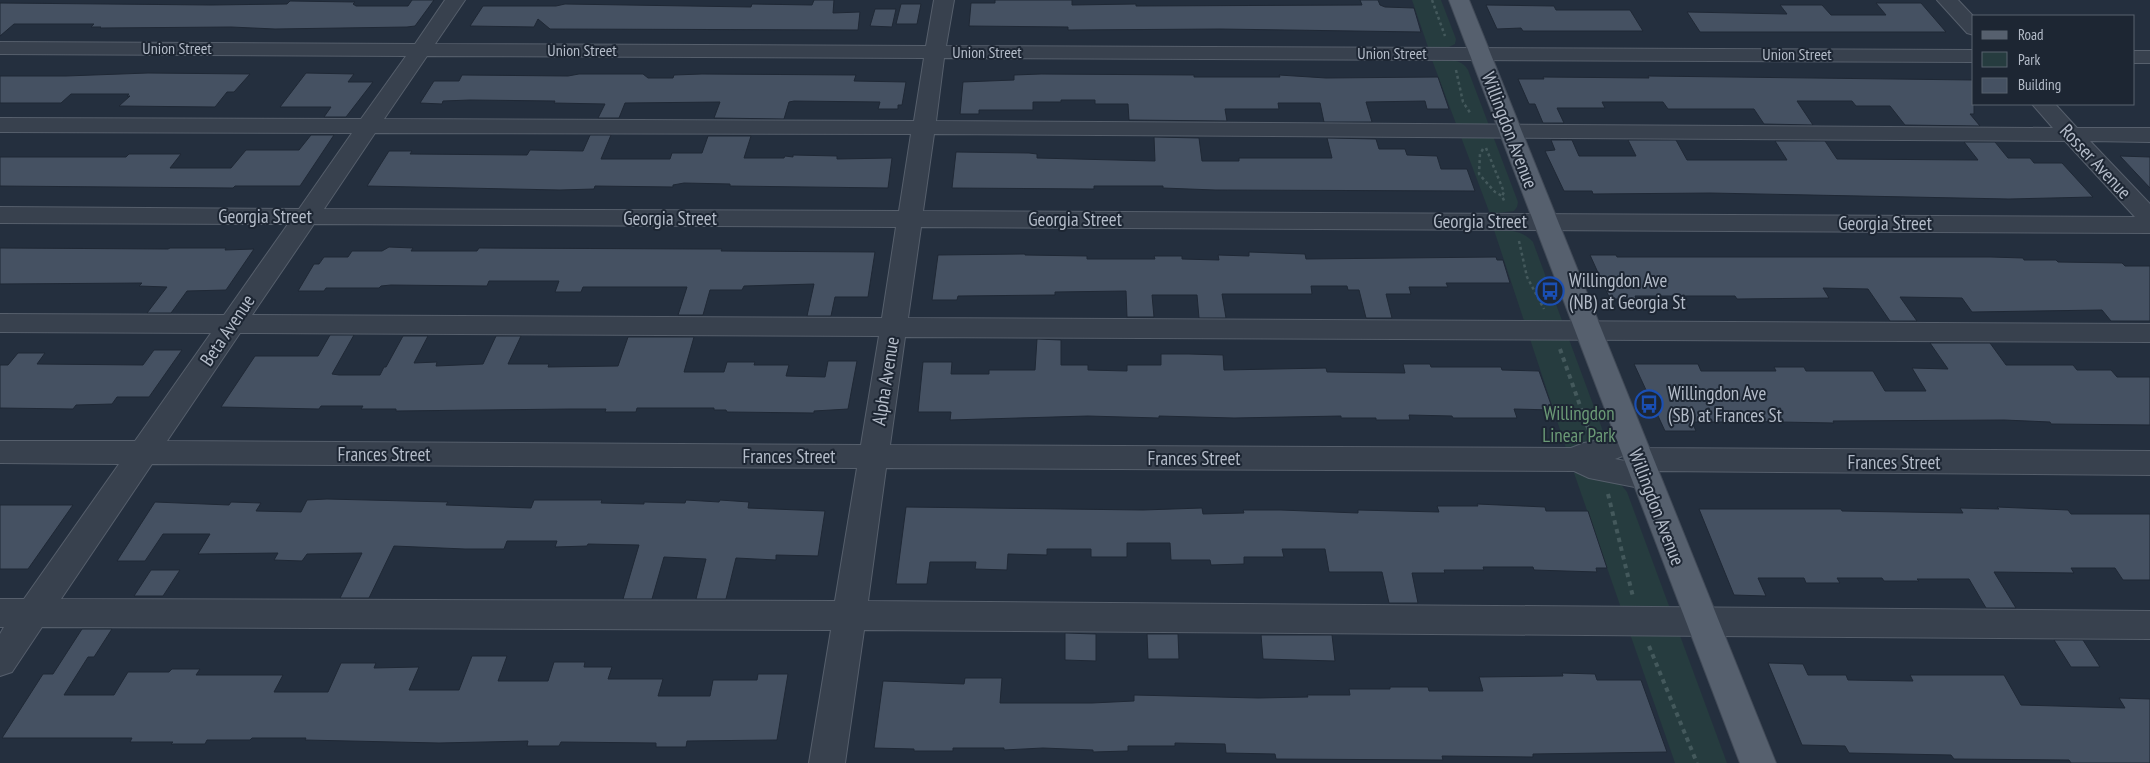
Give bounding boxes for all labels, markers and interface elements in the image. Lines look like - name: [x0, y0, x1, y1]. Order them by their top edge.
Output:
- legend: [1972, 15, 2135, 105]
- text: Road: [2018, 25, 2044, 44]
- street label: Union Street: [142, 38, 212, 58]
- street label: Union Street: [547, 40, 617, 60]
- street label: Union Street: [952, 42, 1022, 62]
- street label: Union Street: [1357, 43, 1427, 63]
- street label: Union Street: [1762, 44, 1832, 64]
- text: Park: [2018, 50, 2040, 69]
- street label: Willingdon Avenue: [1477, 68, 1543, 192]
- text: Building: [2018, 75, 2061, 94]
- street label: Rosser Avenue: [2055, 118, 2137, 204]
- street label: Georgia Street: [218, 204, 313, 228]
- street label: Georgia Street: [623, 206, 718, 230]
- street label: Georgia Street: [1028, 207, 1123, 231]
- street label: Georgia Street: [1433, 209, 1528, 233]
- street label: Georgia Street: [1838, 211, 1933, 235]
- place label: Willingdon Ave (NB) at Georgia St: [1569, 268, 1686, 314]
- bus stop icon: Willingdon Ave (NB) at Georgia St: [1535, 276, 1565, 306]
- street label: Beta Avenue: [194, 290, 260, 370]
- street label: Alpha Avenue: [866, 335, 904, 427]
- place label: Willingdon Ave (SB) at Frances St: [1668, 381, 1783, 427]
- bus stop icon: Willingdon Ave (SB) at Frances St: [1634, 389, 1664, 419]
- park label: Willingdon Linear Park: [1542, 401, 1616, 447]
- street label: Frances Street: [337, 442, 431, 466]
- street label: Frances Street: [742, 444, 836, 468]
- street label: Willingdon Avenue: [1624, 445, 1690, 569]
- street label: Frances Street: [1147, 446, 1241, 470]
- street label: Frances Street: [1847, 450, 1941, 474]

